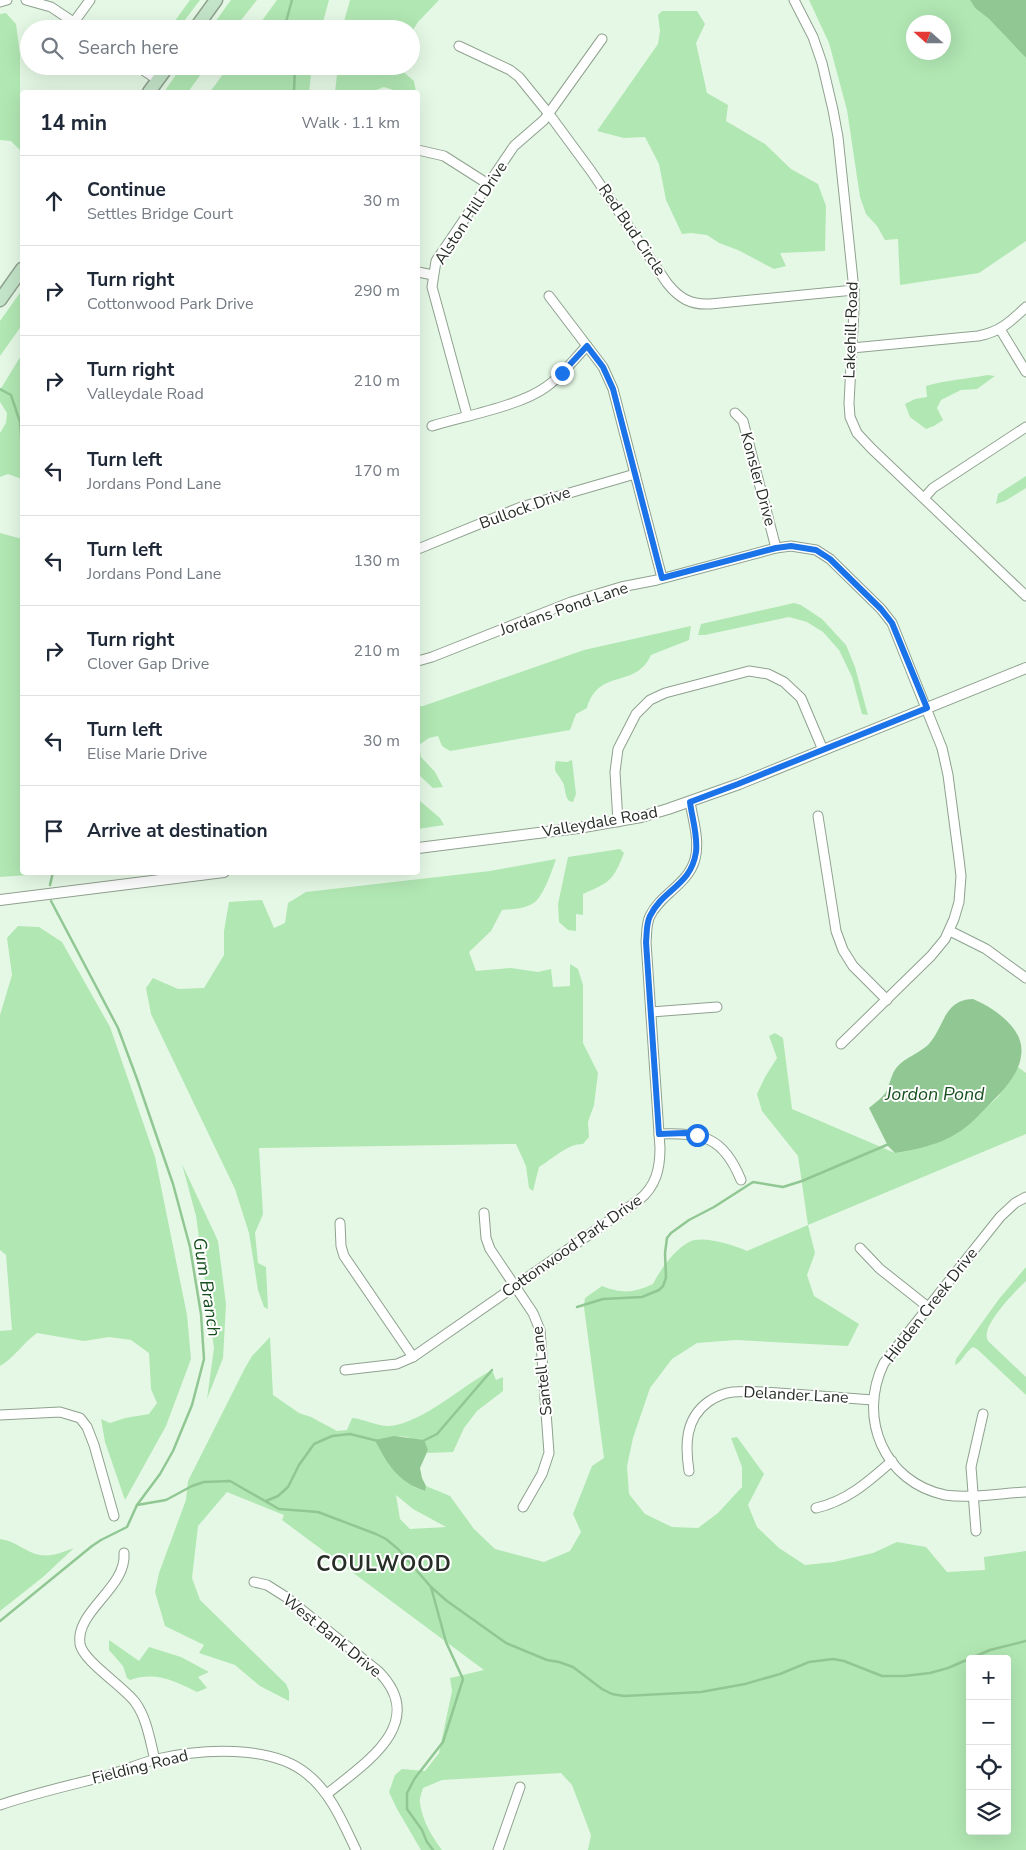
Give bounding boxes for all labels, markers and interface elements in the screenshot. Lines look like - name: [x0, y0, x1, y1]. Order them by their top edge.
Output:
- north arrow: [906, 15, 951, 60]
- search box: [20, 20, 420, 75]
- icon: search: [38, 34, 66, 62]
- text: Search here: [78, 35, 179, 61]
- text: 14 min: [40, 109, 107, 137]
- text: Walk · 1.1 km: [302, 112, 400, 134]
- street label: Alston Hill Drive: [429, 157, 513, 269]
- text: Continue: [87, 177, 166, 203]
- street label: Red Bud Circle: [593, 180, 671, 280]
- icon: ahead: [40, 187, 68, 215]
- text: 30 m: [363, 190, 400, 212]
- text: Settles Bridge Court: [87, 203, 233, 225]
- text: Turn right: [87, 267, 174, 293]
- icon: right: [40, 277, 68, 305]
- text: 290 m: [353, 280, 400, 302]
- street label: Lakehill Road: [838, 281, 864, 379]
- text: Cottonwood Park Drive: [87, 293, 253, 315]
- text: Turn right: [87, 357, 174, 383]
- route end: [551, 362, 574, 385]
- icon: right: [40, 367, 68, 395]
- text: 210 m: [353, 370, 400, 392]
- text: Valleydale Road: [87, 383, 204, 405]
- street label: Konsler Drive: [735, 430, 781, 528]
- text: Turn left: [87, 447, 162, 473]
- icon: left: [40, 457, 68, 485]
- text: 170 m: [353, 460, 400, 482]
- text: Jordans Pond Lane: [87, 473, 221, 495]
- street label: Bullock Drive: [476, 481, 574, 535]
- text: Turn left: [87, 537, 162, 563]
- icon: left: [40, 547, 68, 575]
- text: 130 m: [353, 550, 400, 572]
- text: Jordans Pond Lane: [87, 563, 221, 585]
- street label: Jordans Pond Lane: [496, 577, 631, 642]
- text: Turn right: [87, 627, 174, 653]
- icon: right: [40, 637, 68, 665]
- text: 210 m: [353, 640, 400, 662]
- text: Clover Gap Drive: [87, 653, 209, 675]
- text: Turn left: [87, 717, 162, 743]
- icon: left: [40, 727, 68, 755]
- text: 30 m: [363, 730, 400, 752]
- text: Elise Marie Drive: [87, 743, 207, 765]
- street label: Valleydale Road: [540, 801, 659, 843]
- icon: arrive: [40, 817, 68, 845]
- text: Arrive at destination: [87, 818, 268, 844]
- water label: Jordon Pond: [884, 1082, 985, 1106]
- route start: [686, 1124, 709, 1147]
- street label: Cottonwood Park Drive: [498, 1189, 646, 1303]
- water label: Gum Branch: [187, 1236, 227, 1338]
- street label: Hidden Creek Drive: [879, 1243, 983, 1367]
- street label: Santell Lane: [526, 1325, 558, 1417]
- street label: Delander Lane: [743, 1381, 849, 1409]
- district label: COULWOOD: [316, 1550, 452, 1578]
- street label: West Bank Drive: [278, 1589, 386, 1683]
- map controls: [966, 1655, 1011, 1835]
- button: +: [966, 1655, 1011, 1700]
- button: −: [966, 1700, 1011, 1745]
- street label: Fielding Road: [90, 1744, 190, 1790]
- button: locate: [966, 1745, 1011, 1790]
- button: layers: [966, 1790, 1011, 1835]

